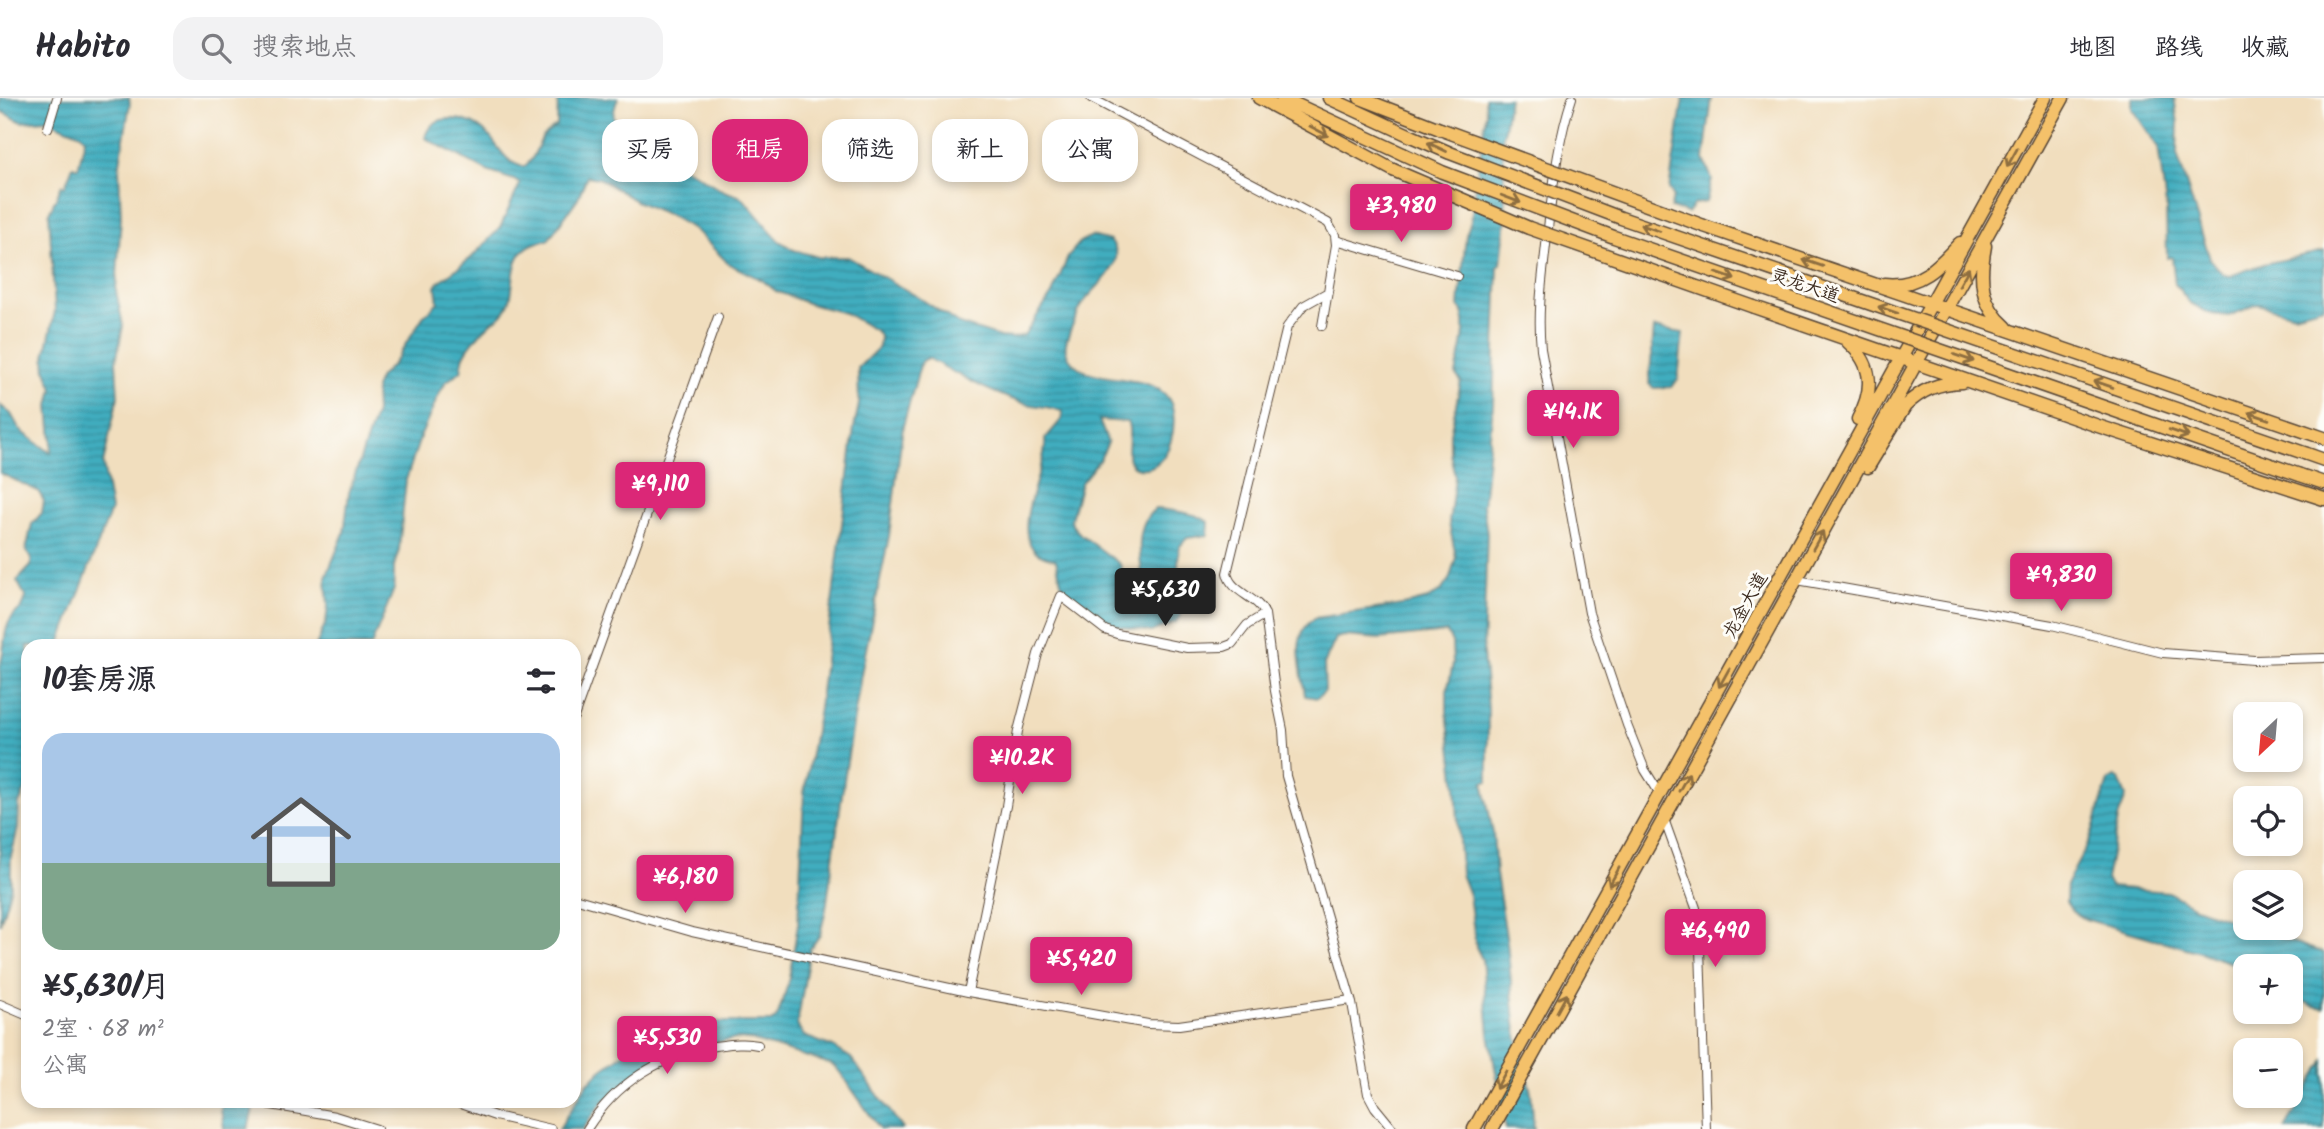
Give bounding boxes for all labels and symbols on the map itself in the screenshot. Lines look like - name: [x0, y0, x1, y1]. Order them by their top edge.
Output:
- one-way arrow: [1308, 125, 1329, 138]
- one-way arrow: [1427, 140, 1448, 154]
- one-way arrow: [2005, 147, 2019, 167]
- pin: ¥3,980: [1344, 184, 1458, 244]
- one-way arrow: [1500, 194, 1522, 206]
- one-way arrow: [1639, 221, 1661, 233]
- one-way arrow: [1802, 256, 1824, 268]
- street label: 灵龙大道: [1766, 261, 1843, 312]
- one-way arrow: [1958, 267, 1971, 288]
- one-way arrow: [1714, 271, 1736, 283]
- one-way arrow: [1878, 303, 1900, 315]
- one-way arrow: [1952, 353, 1974, 365]
- one-way arrow: [2093, 377, 2115, 389]
- pin: ¥14.1K: [1516, 390, 1630, 450]
- one-way arrow: [2249, 409, 2271, 421]
- one-way arrow: [2167, 428, 2189, 440]
- pin: ¥9,110: [603, 462, 717, 522]
- one-way arrow: [1811, 531, 1825, 551]
- pin: ¥9,830: [2004, 554, 2118, 613]
- street label: 龙金大道: [1716, 567, 1776, 644]
- pin: ¥5,630: [1108, 568, 1222, 628]
- one-way arrow: [1717, 667, 1730, 688]
- north arrow: [2233, 702, 2303, 772]
- pin: ¥10.2K: [965, 736, 1079, 796]
- one-way arrow: [1678, 772, 1691, 793]
- pin: ¥6,180: [628, 856, 742, 915]
- one-way arrow: [1607, 866, 1620, 887]
- pin: ¥6,490: [1658, 910, 1772, 969]
- pin: ¥5,420: [1024, 937, 1138, 997]
- one-way arrow: [1555, 993, 1569, 1013]
- pin: ¥5,530: [610, 1016, 724, 1076]
- one-way arrow: [1494, 1070, 1508, 1090]

